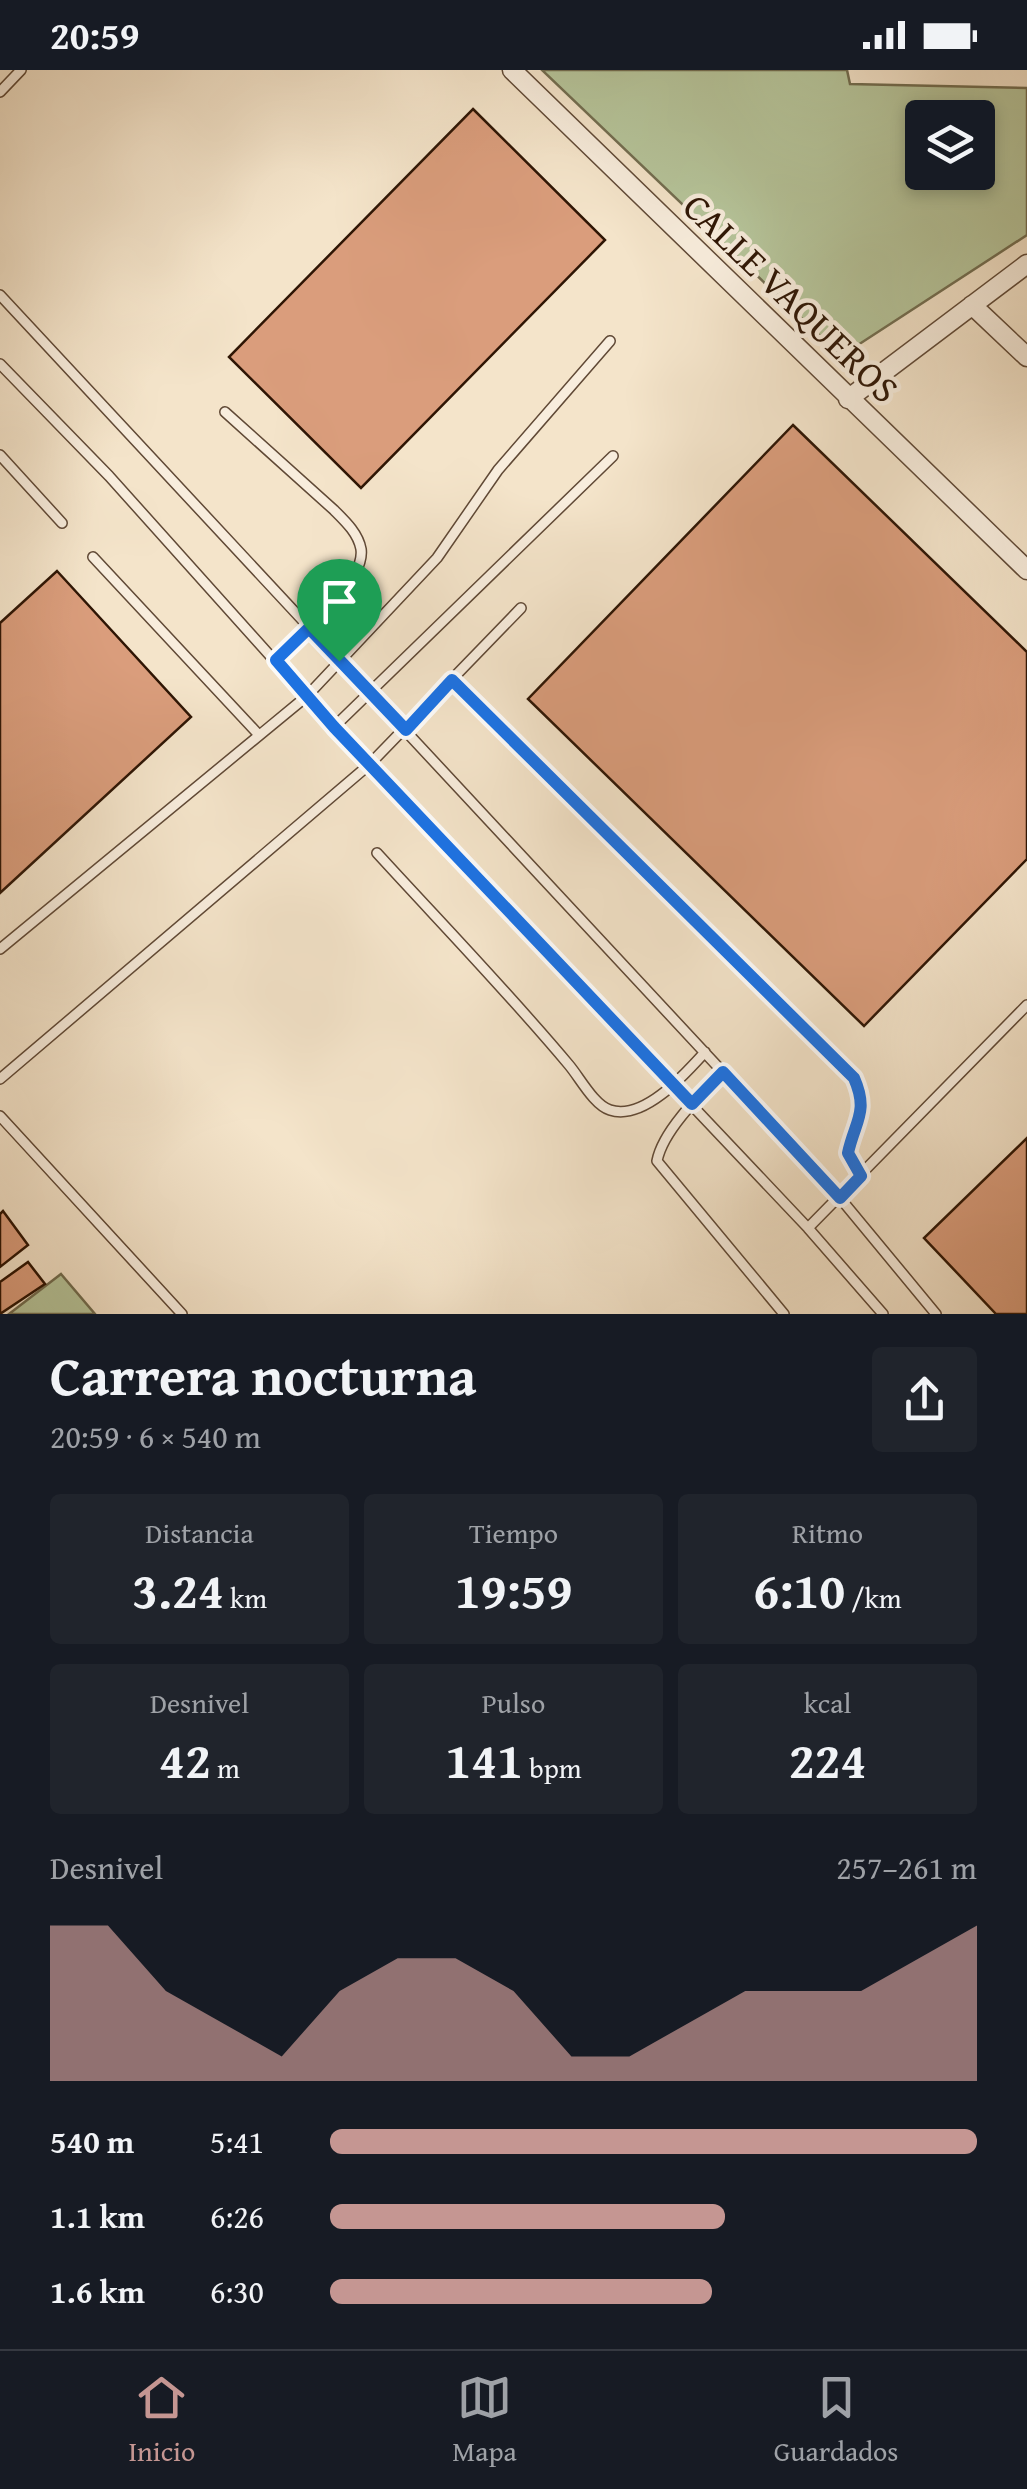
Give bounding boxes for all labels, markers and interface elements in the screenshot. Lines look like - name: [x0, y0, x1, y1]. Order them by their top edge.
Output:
- text: 20:59: [50, 7, 140, 63]
- map controls: [905, 100, 995, 190]
- button: layers: [905, 100, 995, 190]
- street label: CALLE VAQUEROS: [671, 179, 912, 415]
- pin: [297, 559, 382, 662]
- icon: arrive: [312, 574, 367, 629]
- text: Carrera nocturna: [50, 1335, 477, 1415]
- button: share: [872, 1347, 977, 1452]
- text: 20:59 · 6 × 540 m: [50, 1413, 261, 1460]
- text: Distancia: [145, 1512, 254, 1553]
- text: Tiempo: [469, 1512, 558, 1553]
- text: Ritmo: [792, 1512, 863, 1553]
- text: 3.24: [132, 1553, 224, 1626]
- text: 19:59: [455, 1553, 572, 1626]
- text: 6:10: [753, 1553, 845, 1626]
- text: km: [224, 1577, 267, 1618]
- text: /km: [845, 1577, 902, 1618]
- text: Desnivel: [150, 1682, 249, 1723]
- text: Pulso: [482, 1682, 545, 1723]
- text: kcal: [804, 1682, 851, 1723]
- text: 42: [159, 1723, 211, 1796]
- text: 141: [445, 1723, 523, 1796]
- text: 224: [789, 1723, 866, 1796]
- text: m: [211, 1747, 240, 1788]
- text: bpm: [523, 1747, 582, 1788]
- text: Desnivel: [50, 1844, 163, 1891]
- text: 257–261 m: [836, 1844, 977, 1891]
- text: 540 m: [50, 2118, 134, 2165]
- text: 5:41: [210, 2118, 264, 2165]
- text: 1.1 km: [50, 2193, 145, 2240]
- text: 6:26: [210, 2193, 264, 2240]
- text: 1.6 km: [50, 2268, 145, 2315]
- text: 6:30: [210, 2268, 264, 2315]
- tab: Inicio: [129, 2370, 195, 2471]
- tab: Mapa: [452, 2370, 517, 2471]
- tab: Guardados: [774, 2370, 898, 2471]

